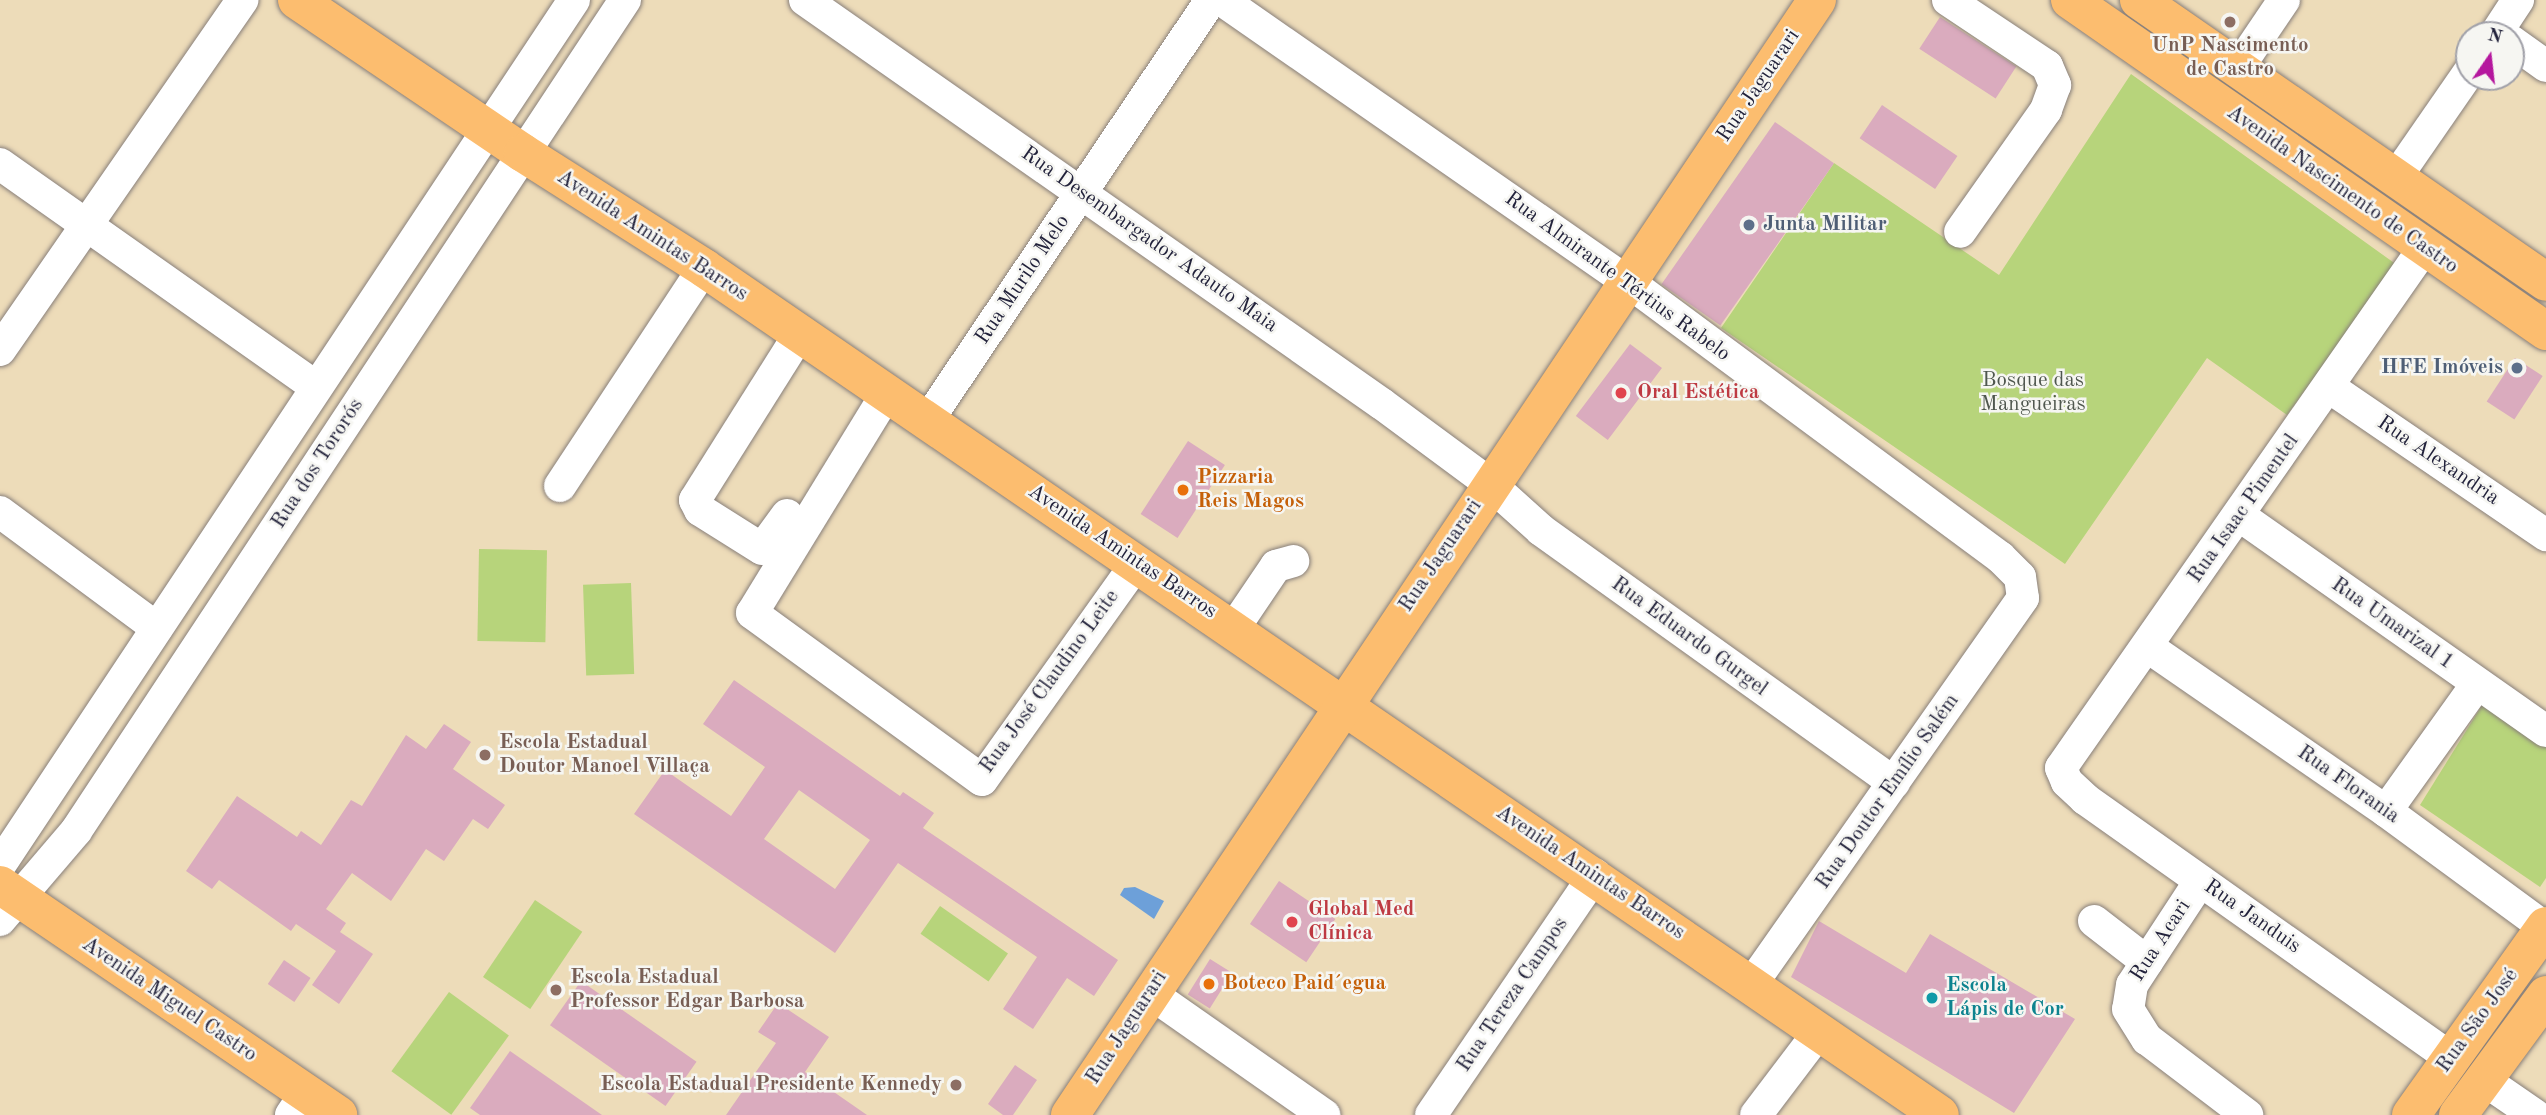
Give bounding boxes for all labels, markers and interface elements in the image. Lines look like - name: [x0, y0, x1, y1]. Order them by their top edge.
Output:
- marker: UnP Nascimento de Castro: [2222, 14, 2238, 30]
- north arrow: [2455, 21, 2525, 91]
- street label: Rua Jaguarari: [1712, 25, 1806, 147]
- text: N: [2485, 26, 2504, 48]
- place label: UnP Nascimento de Castro: [2151, 33, 2309, 83]
- street label: Avenida Nascimento de Castro: [2221, 100, 2463, 280]
- street label: Rua Desembargador Adauto Maia: [1016, 141, 1282, 339]
- street label: Avenida Amintas Barros: [552, 165, 752, 307]
- street label: Rua Almirante Tértius Rabelo: [1499, 187, 1735, 367]
- street label: Rua Murilo Melo: [970, 210, 1076, 350]
- place label: Junta Militar: [1763, 212, 1887, 238]
- marker: Junta Militar: [1741, 217, 1757, 233]
- place label: HFE Imóveis: [2381, 355, 2503, 381]
- marker: HFE Imóveis: [2509, 360, 2525, 376]
- park label: Bosque das Mangueiras: [1980, 368, 2086, 418]
- place label: Oral Estética: [1637, 380, 1760, 406]
- marker: Oral Estética: [1611, 383, 1631, 403]
- street label: Rua dos Tororós: [267, 394, 369, 534]
- street label: Rua Alexandria: [2372, 411, 2504, 511]
- street label: Rua Isaac Pimentel: [2183, 430, 2305, 588]
- place label: Pizzaria Reis Magos: [1197, 465, 1304, 515]
- street label: Avenida Amintas Barros: [1023, 479, 1221, 625]
- marker: Pizzaria Reis Magos: [1175, 482, 1191, 498]
- street label: Rua Jaguarari: [1394, 495, 1488, 617]
- street label: Rua Eduardo Gurgel: [1606, 572, 1772, 702]
- street label: Rua Umarizal 1: [2326, 573, 2458, 675]
- street label: Rua José Claudino Leite: [975, 585, 1125, 779]
- street label: Rua Doutor Emílio Salém: [1811, 689, 1965, 895]
- place label: Escola Estadual Doutor Manoel Villaça: [499, 730, 710, 780]
- street label: Rua Florania: [2292, 741, 2404, 829]
- marker: Escola Estadual Doutor Manoel Villaça: [477, 747, 493, 763]
- street label: Avenida Amintas Barros: [1491, 800, 1689, 946]
- street label: Rua Janduis: [2199, 874, 2305, 960]
- street label: Rua Acari: [2125, 895, 2197, 987]
- place label: Global Med Clínica: [1308, 897, 1414, 947]
- marker: Global Med Clínica: [1282, 912, 1302, 932]
- street label: Rua Tereza Campos: [1452, 913, 1574, 1077]
- street label: Avenida Miguel Castro: [77, 932, 261, 1068]
- street label: Rua São José: [2432, 964, 2524, 1078]
- place label: Escola Estadual Professor Edgar Barbosa: [570, 965, 804, 1015]
- street label: Rua Jaguarari: [1081, 966, 1173, 1090]
- place label: Boteco Paid´egua: [1223, 971, 1386, 997]
- place label: Escola Lápis de Cor: [1946, 973, 2064, 1023]
- marker: Boteco Paid´egua: [1201, 976, 1217, 992]
- marker: Escola Estadual Professor Edgar Barbosa: [548, 982, 564, 998]
- marker: Escola Lápis de Cor: [1924, 990, 1940, 1006]
- place label: Escola Estadual Presidente Kennedy: [600, 1072, 942, 1098]
- marker: Escola Estadual Presidente Kennedy: [948, 1077, 964, 1093]

